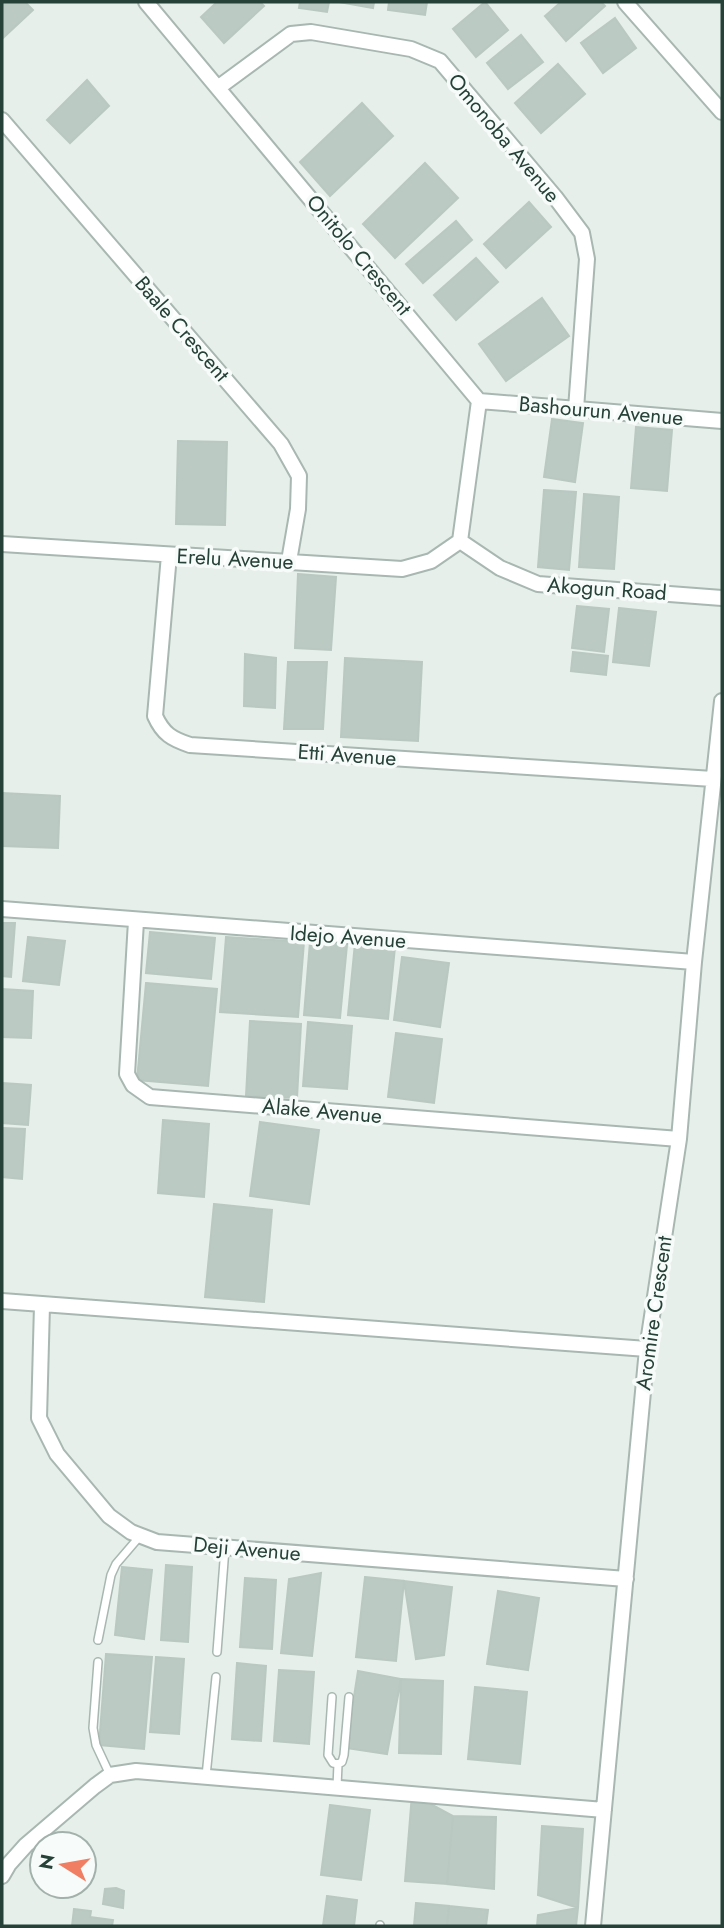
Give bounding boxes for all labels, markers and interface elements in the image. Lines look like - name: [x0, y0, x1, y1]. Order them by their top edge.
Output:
- street label: Omonoba Avenue: [441, 67, 567, 209]
- street label: Onitolo Crescent: [299, 188, 419, 322]
- street label: Baale Crescent: [128, 270, 236, 388]
- street label: Bashourun Avenue: [518, 389, 685, 433]
- street label: Erelu Avenue: [176, 541, 294, 577]
- street label: Akogun Road: [546, 570, 668, 608]
- street label: Etti Avenue: [297, 737, 398, 773]
- street label: Idejo Avenue: [289, 918, 407, 956]
- street label: Alake Avenue: [261, 1091, 383, 1131]
- street label: Aromire Crescent: [628, 1234, 680, 1392]
- street label: Deji Avenue: [192, 1529, 302, 1569]
- north arrow: [28, 1830, 98, 1900]
- text: N: [32, 1852, 61, 1872]

